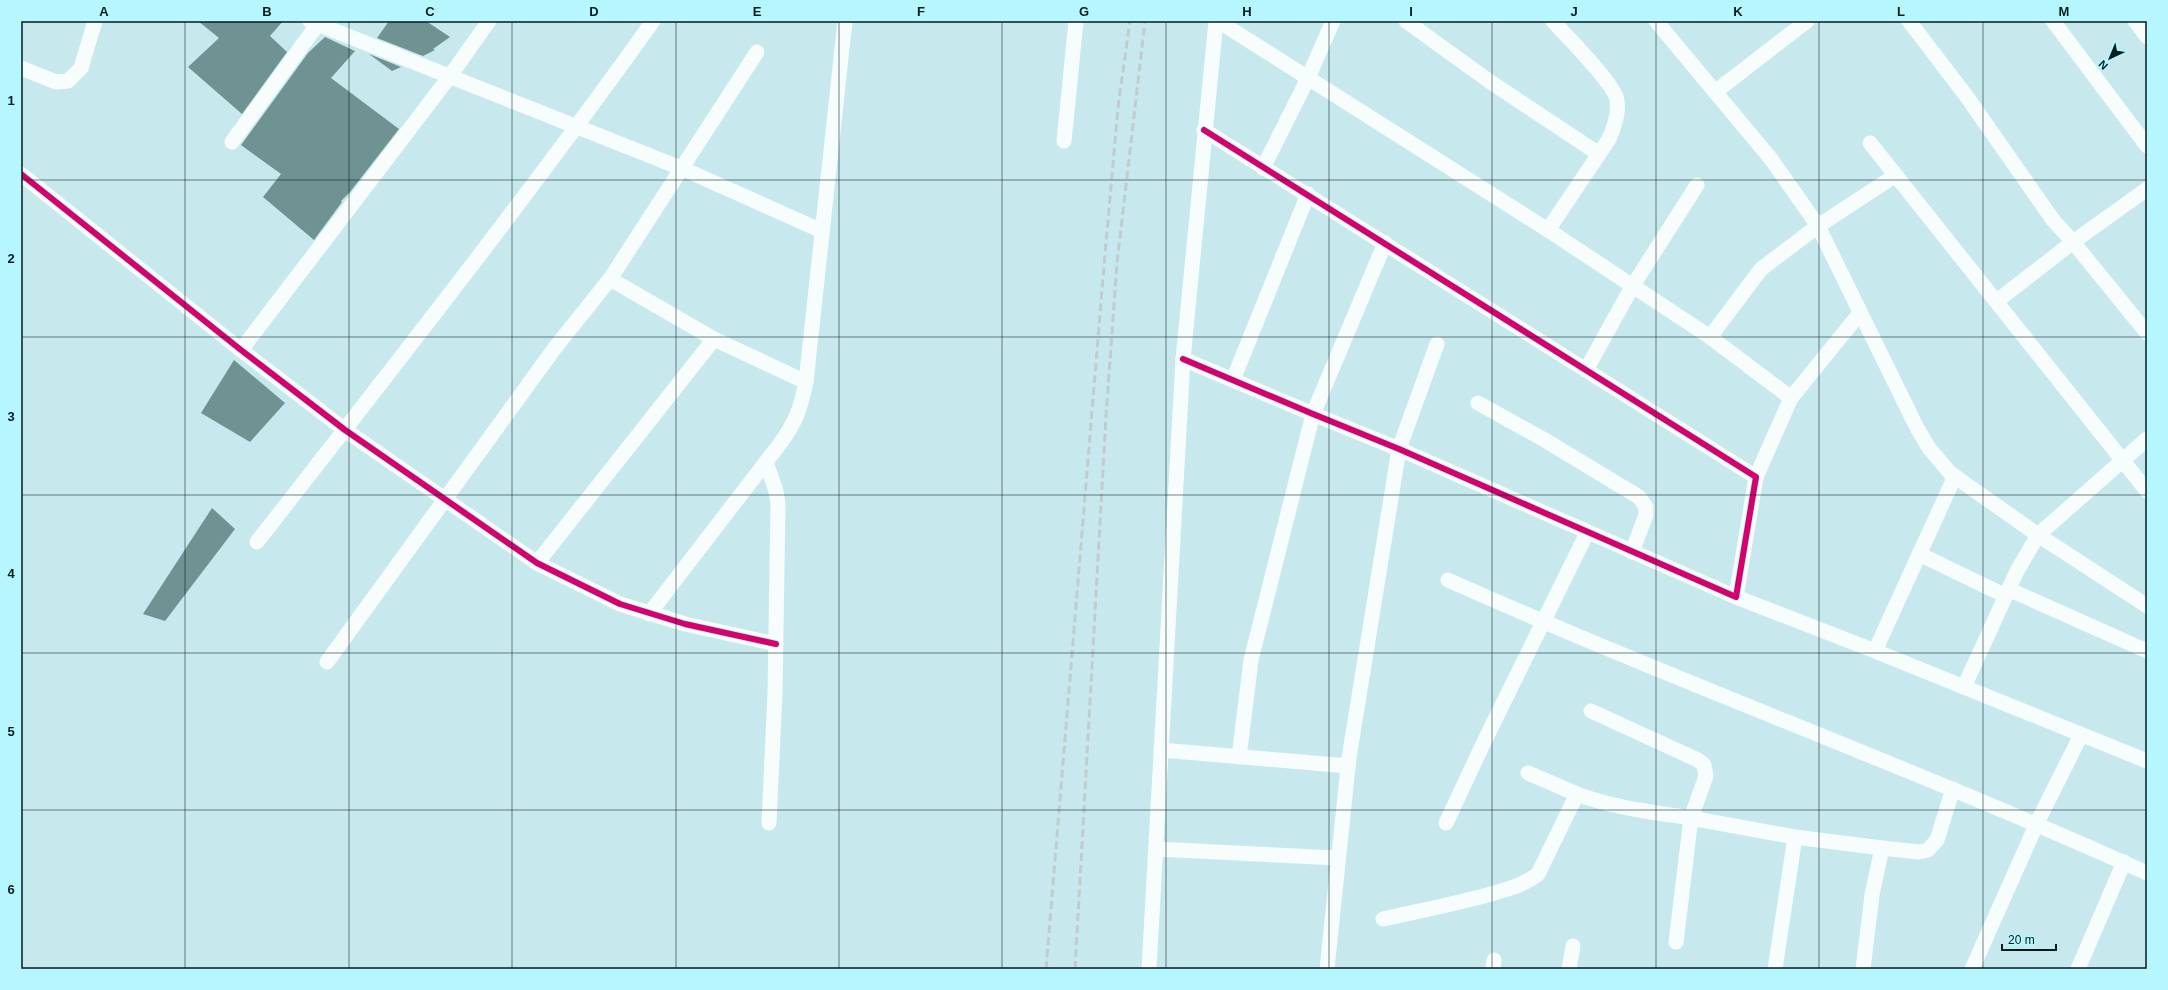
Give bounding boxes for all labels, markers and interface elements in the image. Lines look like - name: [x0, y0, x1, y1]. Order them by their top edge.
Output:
- text: A: [99, 4, 109, 19]
- text: B: [262, 4, 272, 19]
- text: C: [425, 4, 435, 19]
- text: D: [589, 4, 599, 19]
- text: E: [753, 4, 762, 19]
- text: F: [917, 4, 925, 19]
- text: G: [1079, 4, 1089, 19]
- text: H: [1242, 4, 1252, 19]
- text: I: [1409, 4, 1413, 19]
- text: J: [1570, 4, 1578, 19]
- text: K: [1733, 4, 1743, 19]
- text: L: [1897, 4, 1905, 19]
- text: M: [2059, 4, 2069, 19]
- north arrow: [2090, 38, 2130, 78]
- text: N: [2096, 58, 2110, 72]
- text: 1: [7, 93, 15, 108]
- text: 2: [7, 251, 15, 266]
- text: 3: [7, 409, 15, 424]
- text: 4: [7, 566, 15, 581]
- text: 5: [7, 724, 15, 739]
- text: 6: [7, 882, 15, 897]
- scale bar: [2002, 926, 2056, 952]
- text: 20 m: [2008, 933, 2035, 947]

